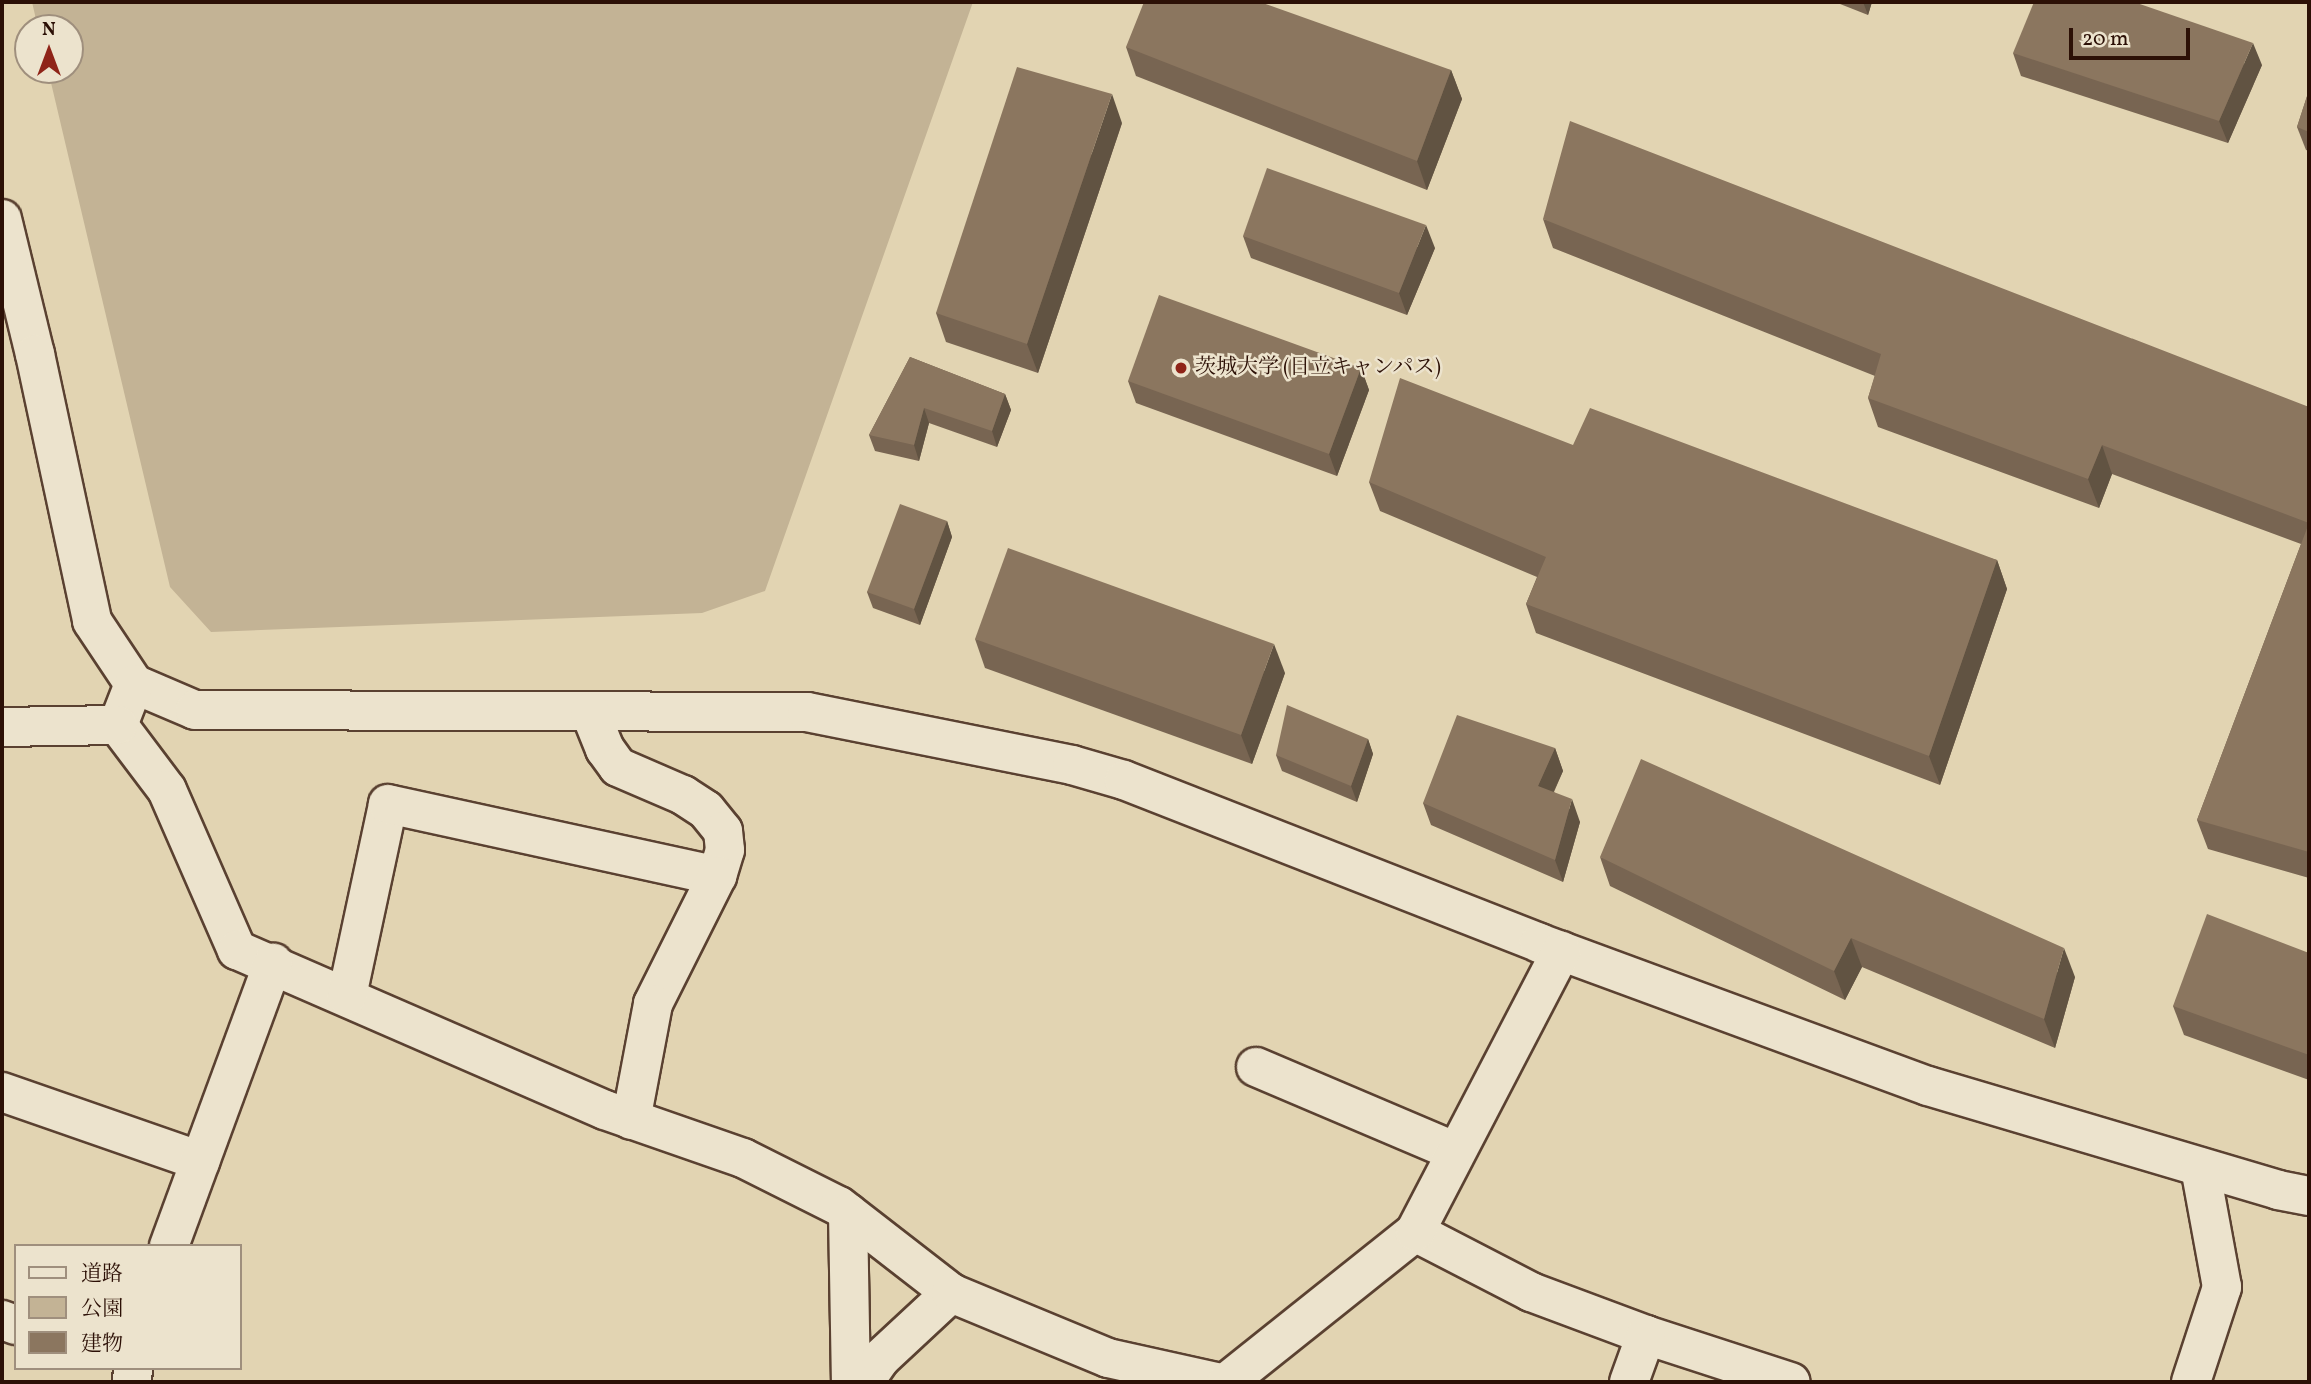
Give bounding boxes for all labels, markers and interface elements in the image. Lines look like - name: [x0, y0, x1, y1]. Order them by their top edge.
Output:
- north arrow: [14, 14, 84, 84]
- scale bar: [2073, 14, 2194, 58]
- text: N: [42, 17, 56, 43]
- text: 20 m: [2082, 25, 2128, 54]
- place label: 茨城大学 (日立キャンパス): [1195, 355, 1442, 381]
- marker: 茨城大学 (日立キャンパス): [1173, 360, 1189, 376]
- legend: [14, 1244, 242, 1370]
- text: 道路: [81, 1260, 123, 1289]
- text: 公園: [81, 1295, 123, 1324]
- text: 建物: [81, 1330, 123, 1359]

